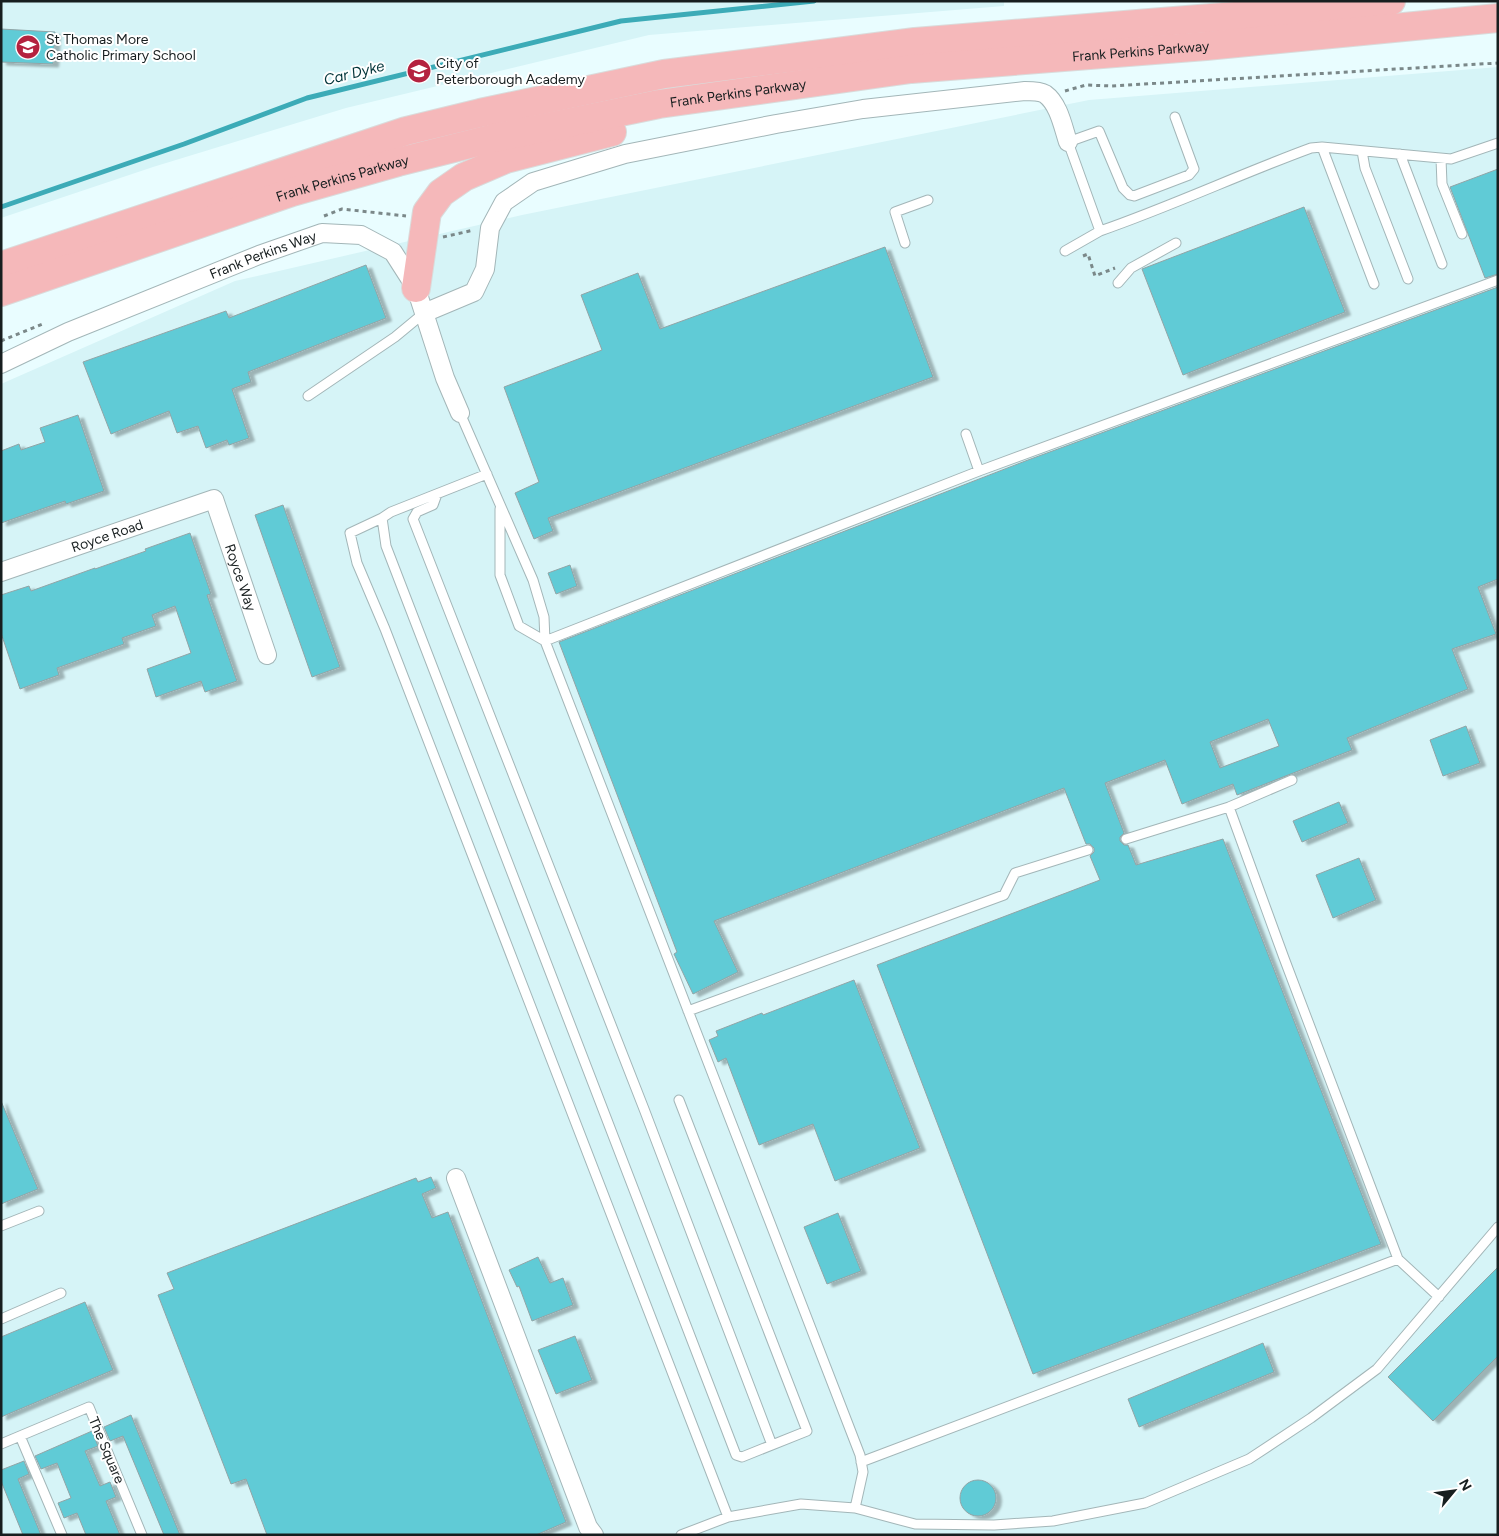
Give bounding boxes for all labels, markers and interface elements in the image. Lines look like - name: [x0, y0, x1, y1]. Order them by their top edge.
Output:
- place label: St Thomas More Catholic Primary School: [46, 31, 196, 64]
- school or university icon: St Thomas More Catholic Primary School: [15, 34, 41, 60]
- street label: Frank Perkins Parkway: [1071, 38, 1210, 65]
- place label: City of Peterborough Academy: [436, 55, 585, 88]
- water label: Car Dyke: [322, 57, 386, 89]
- school or university icon: City of Peterborough Academy: [406, 58, 432, 84]
- street label: Frank Perkins Parkway: [669, 76, 808, 111]
- street label: Frank Perkins Parkway: [274, 151, 411, 206]
- street label: Frank Perkins Way: [207, 227, 319, 283]
- street label: Royce Road: [69, 516, 145, 556]
- street label: Royce Way: [221, 542, 260, 614]
- street label: The Square: [85, 1414, 128, 1486]
- north arrow: [1429, 1466, 1479, 1516]
- text: N: [1455, 1476, 1475, 1494]

